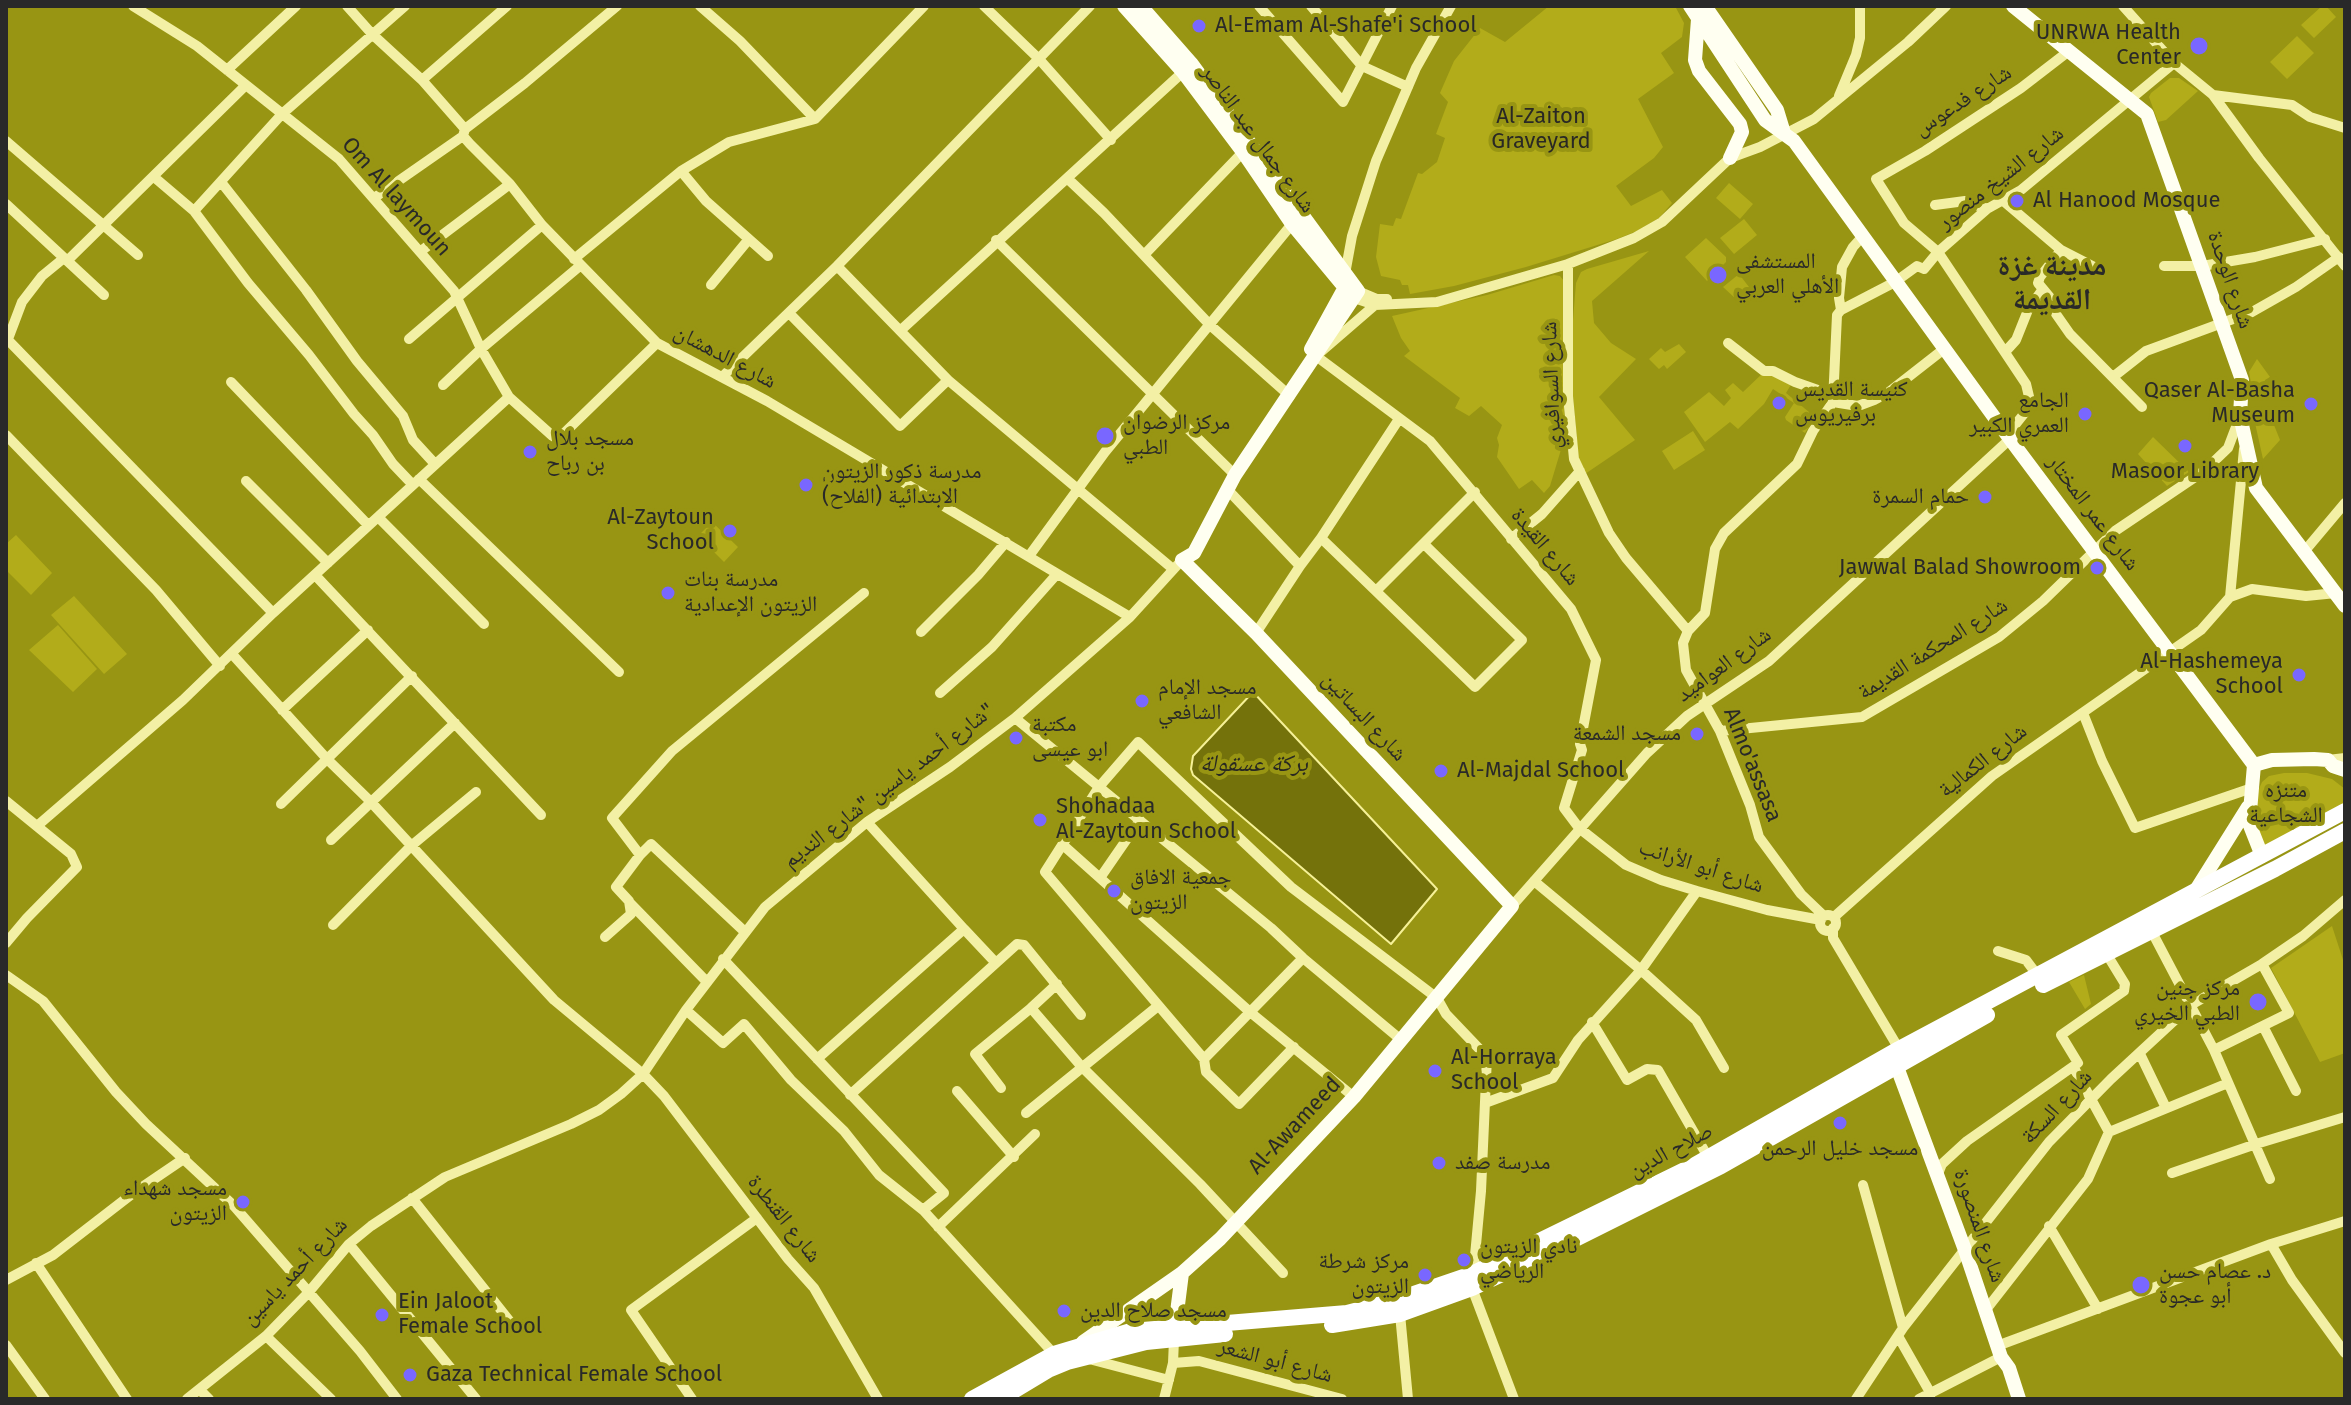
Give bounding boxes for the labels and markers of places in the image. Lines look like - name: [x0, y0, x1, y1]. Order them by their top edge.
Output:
- place label: Al-Emam Al-Shafe'i School: [1215, 13, 1477, 39]
- marker: Al-Emam Al-Shafe'i School: [1190, 17, 1208, 35]
- place label: UNRWA Health Center: [2036, 20, 2181, 72]
- marker: UNRWA Health Center: [2188, 35, 2210, 57]
- place label: Al Hanood Mosque: [2033, 188, 2221, 214]
- marker: Al Hanood Mosque: [2008, 192, 2026, 210]
- place label: المستشفى الأهلي العربي: [1736, 249, 1839, 300]
- marker: المستشفى الأهلي العربي: [1707, 264, 1729, 286]
- place label: كنيسة القديس برفيريوس: [1795, 377, 1908, 428]
- place label: Qaser Al-Basha Museum: [2144, 378, 2295, 430]
- place label: الجامع العمري الكبير: [1969, 388, 2069, 440]
- marker: كنيسة القديس برفيريوس: [1770, 394, 1788, 412]
- marker: Qaser Al-Basha Museum: [2302, 395, 2320, 413]
- marker: الجامع العمري الكبير: [2076, 405, 2094, 423]
- place label: مركز الرضوان الطبي: [1123, 410, 1230, 462]
- marker: مركز الرضوان الطبي: [1094, 425, 1116, 447]
- place label: مسجد بلال بن رباح: [546, 426, 634, 478]
- marker: Masoor Library: [2176, 437, 2194, 455]
- marker: مسجد بلال بن رباح: [521, 443, 539, 461]
- place label: مدرسة ذكور الزيتون الابتدائية (الفلاح): [822, 459, 981, 510]
- place label: Masoor Library: [2111, 459, 2259, 485]
- marker: مدرسة ذكور الزيتون الابتدائية (الفلاح): [797, 476, 815, 494]
- place label: حمام السمرة: [1872, 484, 1969, 510]
- marker: حمام السمرة: [1976, 488, 1994, 506]
- place label: Al-Zaytoun School: [607, 505, 714, 556]
- marker: Al-Zaytoun School: [721, 522, 739, 540]
- place label: Jawwal Balad Showroom: [1839, 555, 2081, 581]
- marker: Jawwal Balad Showroom: [2088, 559, 2106, 577]
- place label: مدرسة بنات الزيتون الإعدادية: [684, 567, 817, 618]
- marker: مدرسة بنات الزيتون الإعدادية: [659, 584, 677, 602]
- place label: Al-Hashemeya School: [2140, 649, 2283, 700]
- marker: Al-Hashemeya School: [2290, 666, 2308, 684]
- place label: مسجد الإمام الشافعي: [1158, 675, 1257, 726]
- marker: مسجد الإمام الشافعي: [1133, 692, 1151, 710]
- place label: مكتبة ابو عيسى: [1032, 712, 1108, 764]
- place label: مسجد الشمعة: [1573, 721, 1681, 747]
- marker: مسجد الشمعة: [1688, 725, 1706, 743]
- marker: مكتبة ابو عيسى: [1007, 729, 1025, 747]
- place label: Al-Majdal School: [1457, 758, 1624, 784]
- marker: Al-Majdal School: [1432, 762, 1450, 780]
- place label: Shohadaa Al-Zaytoun School: [1056, 794, 1236, 846]
- marker: Shohadaa Al-Zaytoun School: [1031, 811, 1049, 829]
- place label: جمعية الافاق الزيتون: [1130, 865, 1232, 916]
- marker: جمعية الافاق الزيتون: [1105, 882, 1123, 900]
- place label: مركز جنين الطبي الخيري: [2134, 976, 2240, 1028]
- marker: مركز جنين الطبي الخيري: [2247, 991, 2269, 1013]
- place label: Al-Horraya School: [1451, 1045, 1557, 1096]
- marker: Al-Horraya School: [1426, 1062, 1444, 1080]
- marker: مسجد خليل الرحمن: [1831, 1114, 1849, 1132]
- place label: مسجد خليل الرحمن: [1762, 1136, 1918, 1162]
- place label: مدرسة صفد: [1455, 1150, 1550, 1176]
- marker: مدرسة صفد: [1430, 1154, 1448, 1172]
- place label: مسجد شهداء الزيتون: [123, 1176, 227, 1228]
- marker: مسجد شهداء الزيتون: [234, 1193, 252, 1211]
- place label: نادي الزيتون الرياضي: [1480, 1234, 1578, 1286]
- place label: مركز شرطة الزيتون: [1318, 1249, 1409, 1300]
- marker: نادي الزيتون الرياضي: [1455, 1251, 1473, 1269]
- place label: د. عصام حسن أبو عجوة: [2159, 1259, 2271, 1310]
- marker: مركز شرطة الزيتون: [1416, 1266, 1434, 1284]
- marker: د. عصام حسن أبو عجوة: [2130, 1274, 2152, 1296]
- place label: Ein Jaloot Female School: [398, 1289, 542, 1340]
- place label: مسجد صلاح الدين: [1080, 1298, 1227, 1324]
- marker: مسجد صلاح الدين: [1055, 1302, 1073, 1320]
- marker: Ein Jaloot Female School: [373, 1306, 391, 1324]
- place label: Gaza Technical Female School: [426, 1362, 722, 1388]
- marker: Gaza Technical Female School: [401, 1366, 419, 1384]

